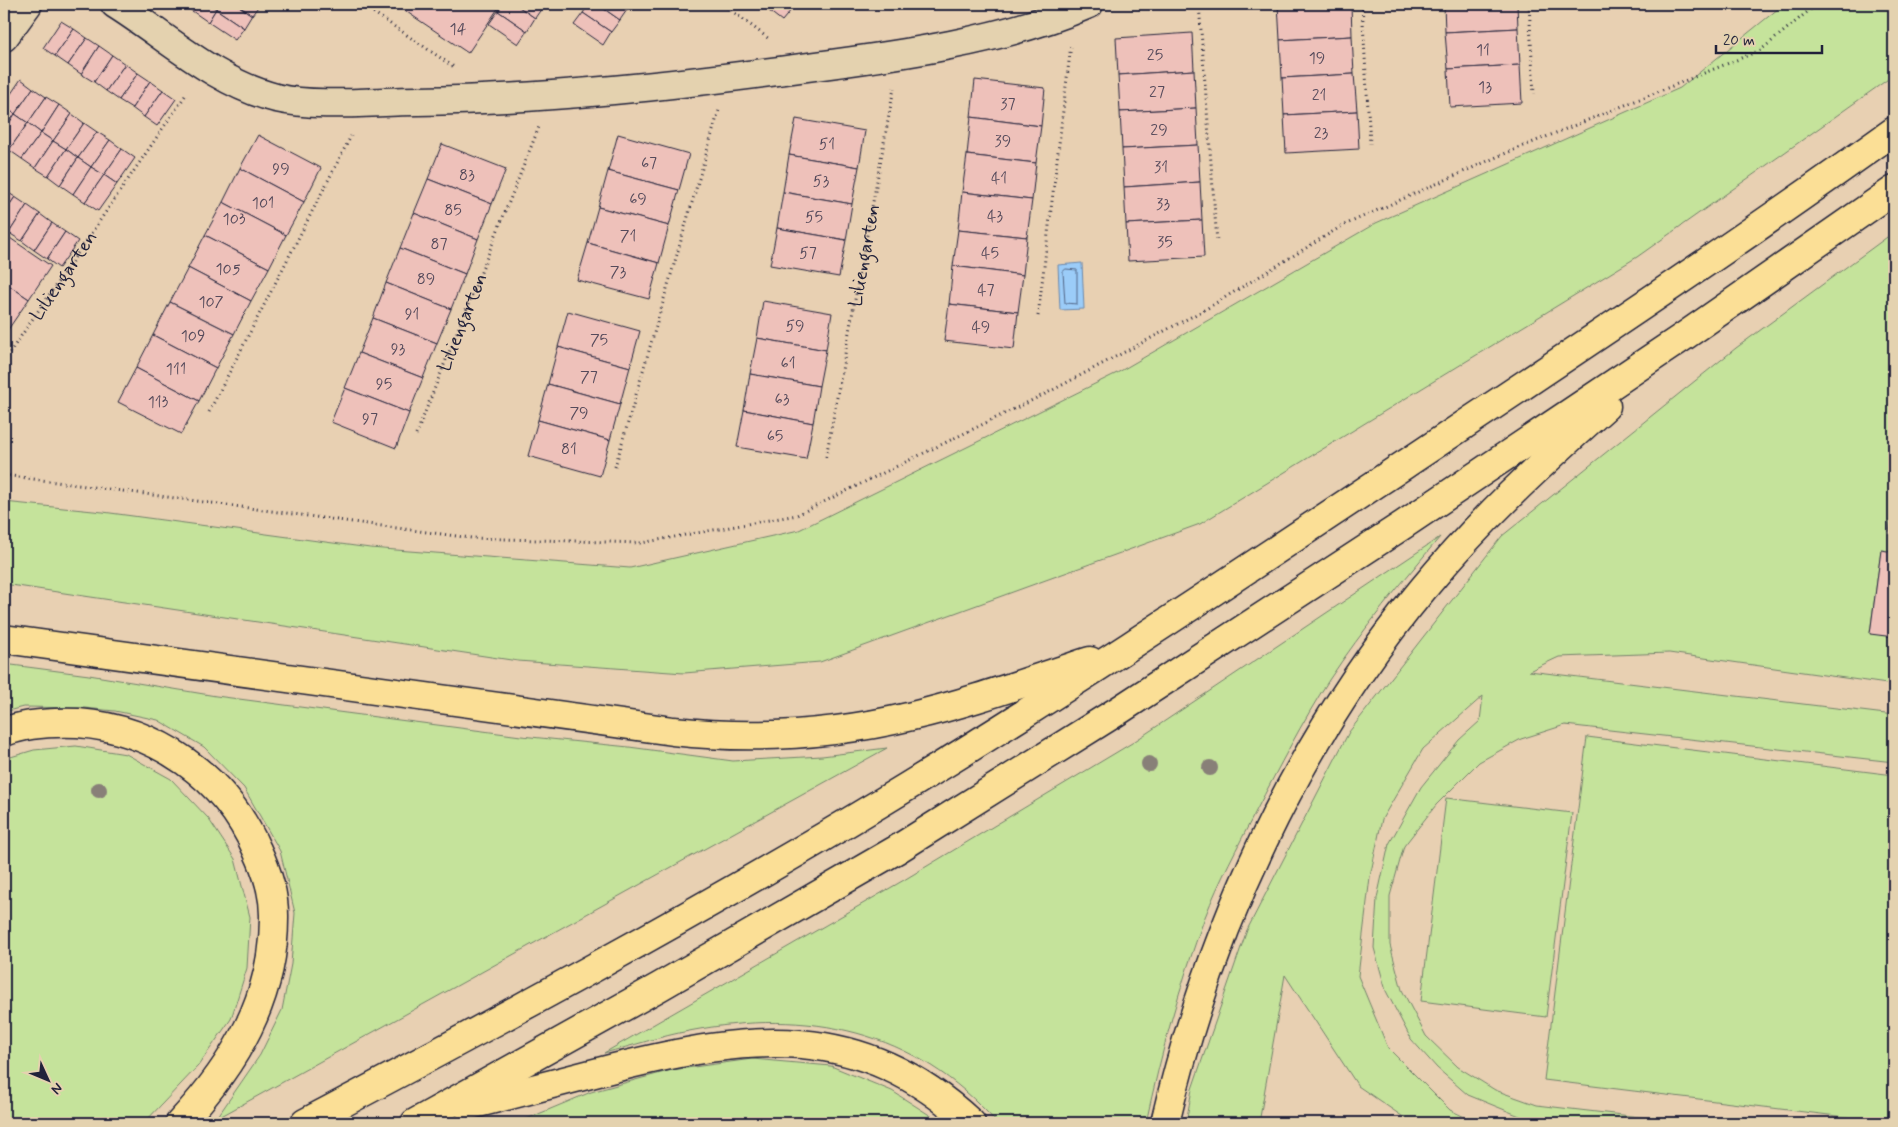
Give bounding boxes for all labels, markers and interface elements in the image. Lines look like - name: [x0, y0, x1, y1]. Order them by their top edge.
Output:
- house number: 14: [450, 19, 467, 40]
- scale bar: [1716, 22, 1822, 54]
- text: 20 m: [1723, 31, 1755, 51]
- house number: 11: [1476, 40, 1490, 61]
- house number: 25: [1147, 45, 1163, 66]
- house number: 19: [1309, 48, 1325, 69]
- house number: 13: [1478, 77, 1492, 98]
- house number: 27: [1149, 82, 1165, 103]
- house number: 21: [1312, 85, 1326, 106]
- house number: 37: [1000, 94, 1016, 115]
- house number: 29: [1150, 120, 1168, 141]
- house number: 23: [1314, 123, 1329, 144]
- house number: 39: [995, 131, 1011, 152]
- house number: 51: [819, 134, 835, 155]
- house number: 67: [641, 153, 657, 174]
- house number: 31: [1154, 157, 1168, 178]
- house number: 99: [272, 159, 290, 180]
- house number: 83: [459, 165, 475, 186]
- house number: 41: [991, 168, 1007, 189]
- house number: 53: [813, 171, 829, 192]
- house number: 69: [629, 189, 647, 210]
- house number: 101: [252, 193, 274, 214]
- house number: 33: [1156, 194, 1170, 215]
- house number: 85: [444, 200, 462, 221]
- street label: Liliengarten: [843, 202, 886, 309]
- house number: 43: [987, 206, 1003, 227]
- house number: 55: [805, 207, 823, 228]
- house number: 103: [223, 209, 246, 230]
- street label: Liliengarten: [24, 226, 103, 326]
- house number: 71: [620, 226, 636, 247]
- house number: 35: [1157, 232, 1173, 253]
- house number: 87: [430, 234, 448, 255]
- house number: 57: [799, 243, 817, 264]
- house number: 45: [981, 243, 999, 264]
- house number: 105: [215, 259, 241, 280]
- house number: 73: [610, 262, 626, 283]
- house number: 89: [417, 269, 435, 290]
- street label: Liliengarten: [432, 270, 493, 375]
- house number: 47: [977, 280, 995, 301]
- house number: 107: [198, 292, 224, 313]
- house number: 91: [405, 304, 419, 325]
- house number: 59: [785, 316, 805, 337]
- house number: 49: [972, 317, 990, 338]
- house number: 109: [181, 326, 205, 347]
- house number: 75: [590, 330, 608, 351]
- house number: 93: [391, 339, 406, 360]
- house number: 61: [780, 353, 796, 374]
- house number: 111: [166, 359, 186, 380]
- house number: 77: [580, 367, 598, 388]
- house number: 95: [376, 374, 392, 395]
- house number: 63: [775, 389, 790, 410]
- house number: 113: [148, 392, 169, 413]
- house number: 79: [569, 403, 589, 424]
- house number: 97: [362, 409, 378, 430]
- house number: 65: [767, 426, 783, 447]
- house number: 81: [561, 439, 577, 460]
- north arrow: [22, 1054, 72, 1104]
- text: N: [47, 1079, 66, 1098]

